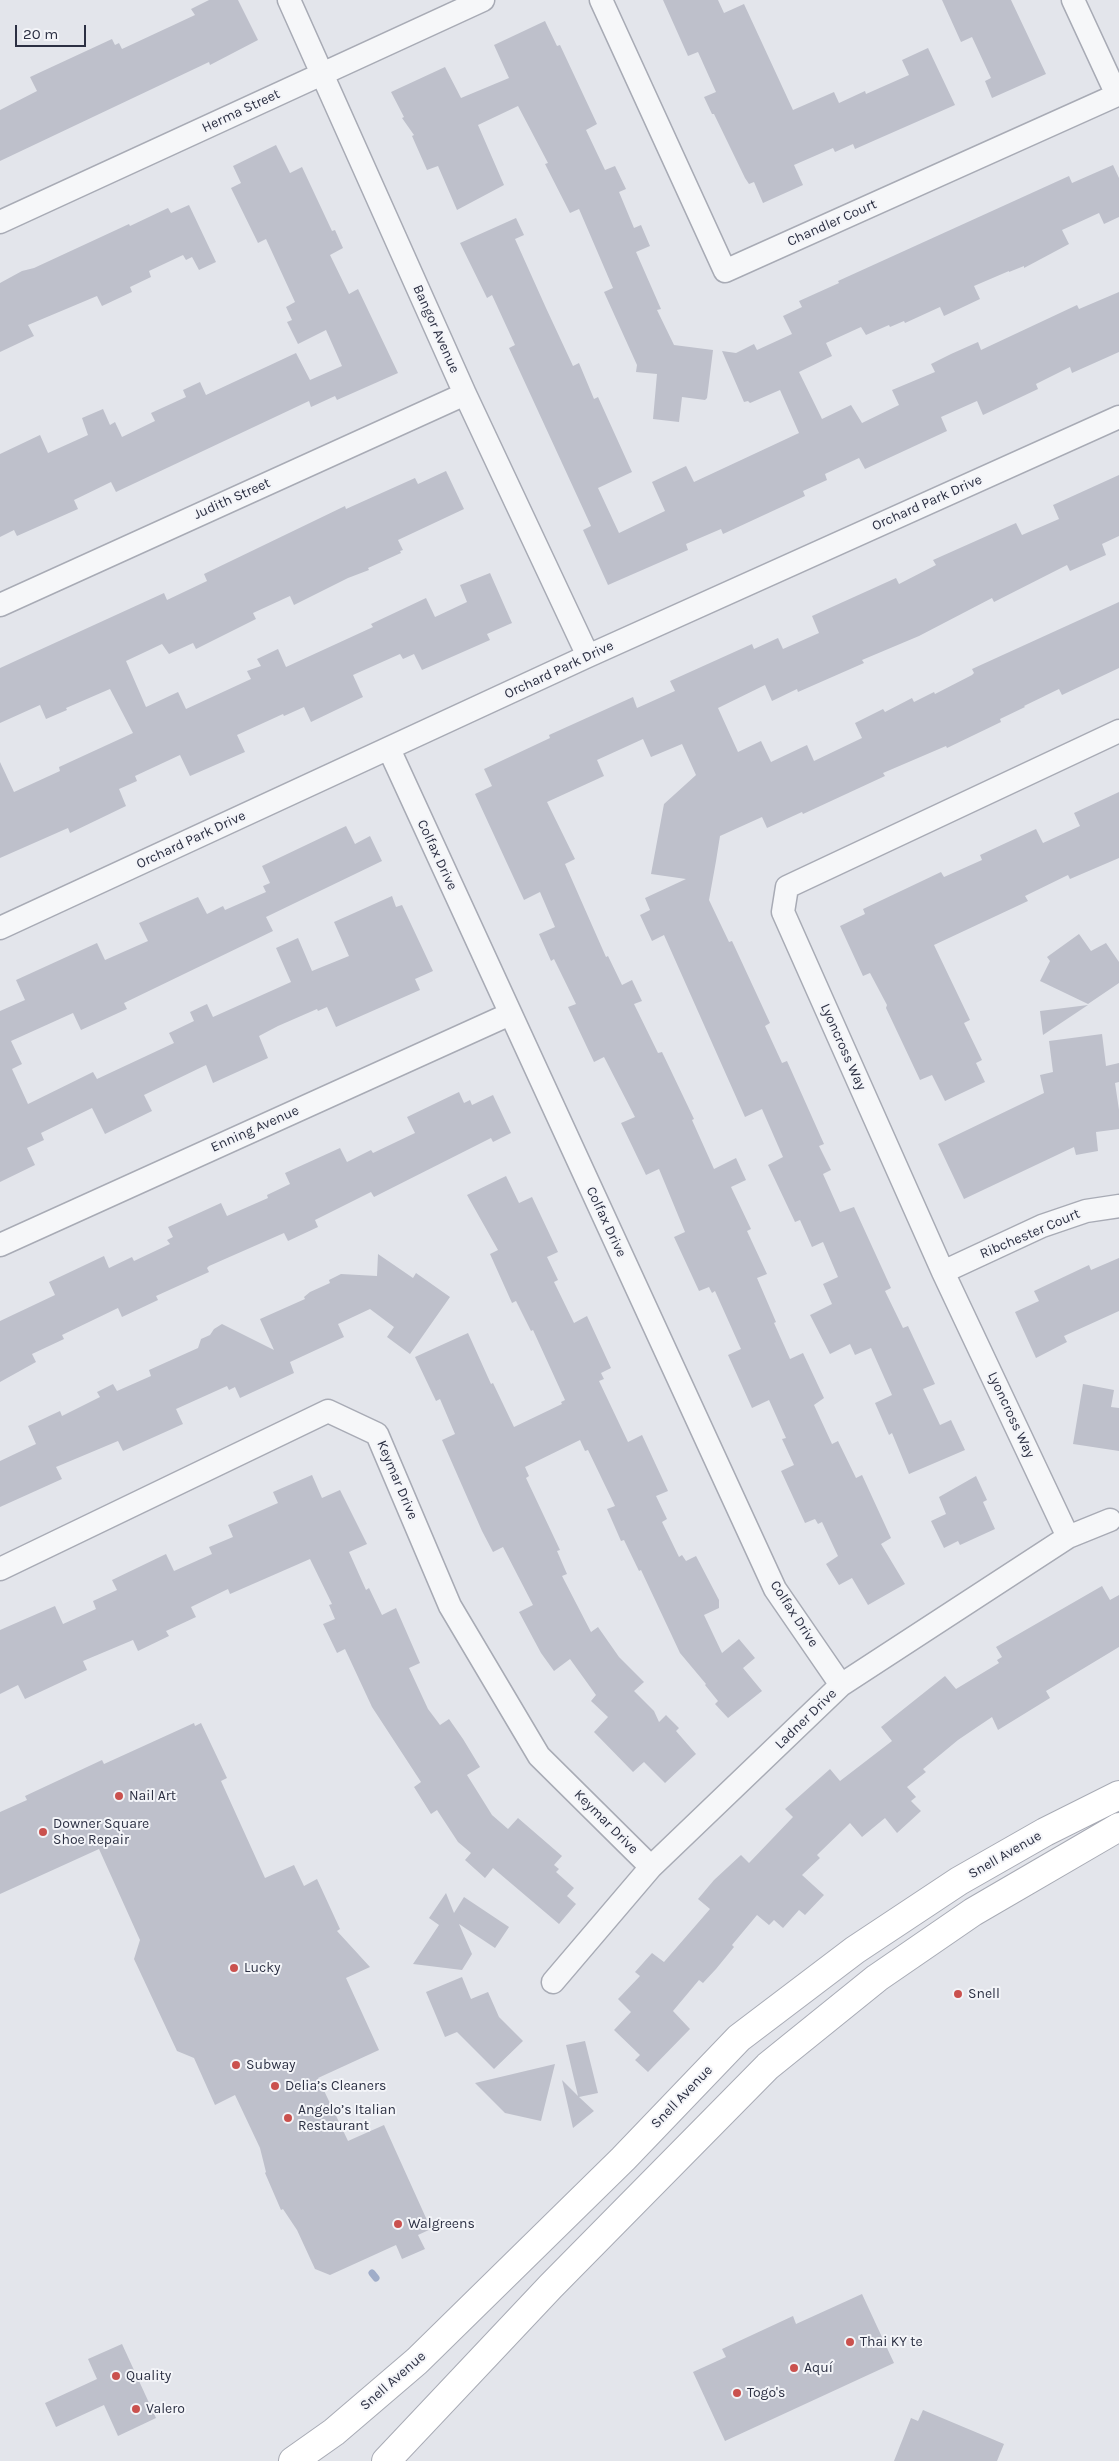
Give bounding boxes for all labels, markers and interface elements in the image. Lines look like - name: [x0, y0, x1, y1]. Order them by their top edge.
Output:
- scale bar: [18, 15, 89, 47]
- text: 20 m: [23, 25, 58, 43]
- street label: Herma Street: [199, 86, 283, 136]
- street label: Chandler Court: [785, 196, 879, 250]
- street label: Bangor Avenue: [409, 282, 463, 376]
- street label: Orchard Park Drive: [869, 471, 985, 535]
- street label: Judith Street: [191, 475, 273, 523]
- street label: Orchard Park Drive: [502, 637, 616, 703]
- street label: Orchard Park Drive: [134, 807, 248, 873]
- street label: Colfax Drive: [413, 817, 461, 893]
- street label: Lyoncross Way: [816, 1001, 870, 1093]
- street label: Enning Avenue: [208, 1102, 302, 1156]
- street label: Colfax Drive: [582, 1184, 630, 1260]
- street label: Ribchester Court: [977, 1205, 1083, 1263]
- street label: Lyoncross Way: [984, 1369, 1038, 1461]
- street label: Keymar Drive: [373, 1438, 421, 1522]
- street label: Colfax Drive: [766, 1578, 822, 1650]
- street label: Ladner Drive: [772, 1685, 840, 1753]
- street label: Keymar Drive: [570, 1786, 642, 1858]
- place label: Nail Art: [129, 1788, 176, 1804]
- marker: Nail Art: [113, 1790, 125, 1802]
- place label: Downer Square Shoe Repair: [53, 1816, 149, 1848]
- marker: Downer Square Shoe Repair: [37, 1826, 49, 1838]
- street label: Snell Avenue: [966, 1827, 1044, 1883]
- place label: Lucky: [244, 1960, 280, 1976]
- marker: Lucky: [228, 1962, 240, 1974]
- place label: Snell: [968, 1986, 1000, 2002]
- marker: Snell: [952, 1988, 964, 2000]
- place label: Subway: [246, 2057, 296, 2073]
- marker: Subway: [230, 2059, 242, 2071]
- street label: Snell Avenue: [648, 2062, 716, 2132]
- place label: Delia’s Cleaners: [285, 2078, 386, 2094]
- marker: Delia’s Cleaners: [269, 2080, 281, 2092]
- place label: Angelo’s Italian Restaurant: [298, 2102, 396, 2134]
- marker: Angelo’s Italian Restaurant: [282, 2112, 294, 2124]
- place label: Walgreens: [408, 2216, 475, 2232]
- marker: Walgreens: [392, 2218, 404, 2230]
- place label: Thai KY te: [860, 2334, 923, 2350]
- marker: Thai KY te: [844, 2336, 856, 2348]
- street label: Snell Avenue: [357, 2348, 429, 2414]
- place label: Aquí: [804, 2360, 833, 2376]
- marker: Aquí: [788, 2362, 800, 2374]
- place label: Quality: [126, 2368, 171, 2384]
- marker: Quality: [110, 2370, 122, 2382]
- place label: Togo's: [747, 2385, 785, 2401]
- marker: Togo's: [731, 2387, 743, 2399]
- place label: Valero: [146, 2401, 185, 2417]
- marker: Valero: [130, 2403, 142, 2415]

